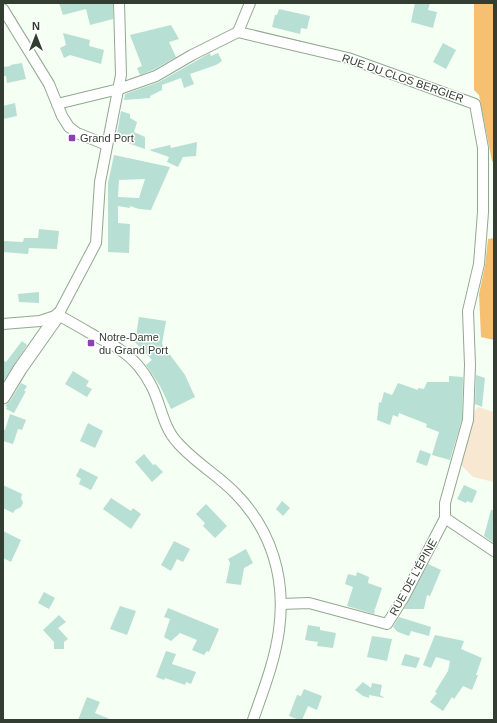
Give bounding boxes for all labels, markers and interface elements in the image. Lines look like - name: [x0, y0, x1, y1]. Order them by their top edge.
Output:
- north arrow: [16, 16, 56, 56]
- text: N: [32, 20, 40, 32]
- street label: RUE DU CLOS BERGIER: [341, 52, 465, 104]
- place label: Grand Port: [80, 132, 134, 144]
- marker: Grand Port: [67, 133, 77, 143]
- place label: Notre-Dame du Grand Port: [99, 331, 168, 356]
- marker: Notre-Dame du Grand Port: [86, 338, 96, 348]
- street label: RUE DE L'ÉPINE: [387, 537, 439, 617]

